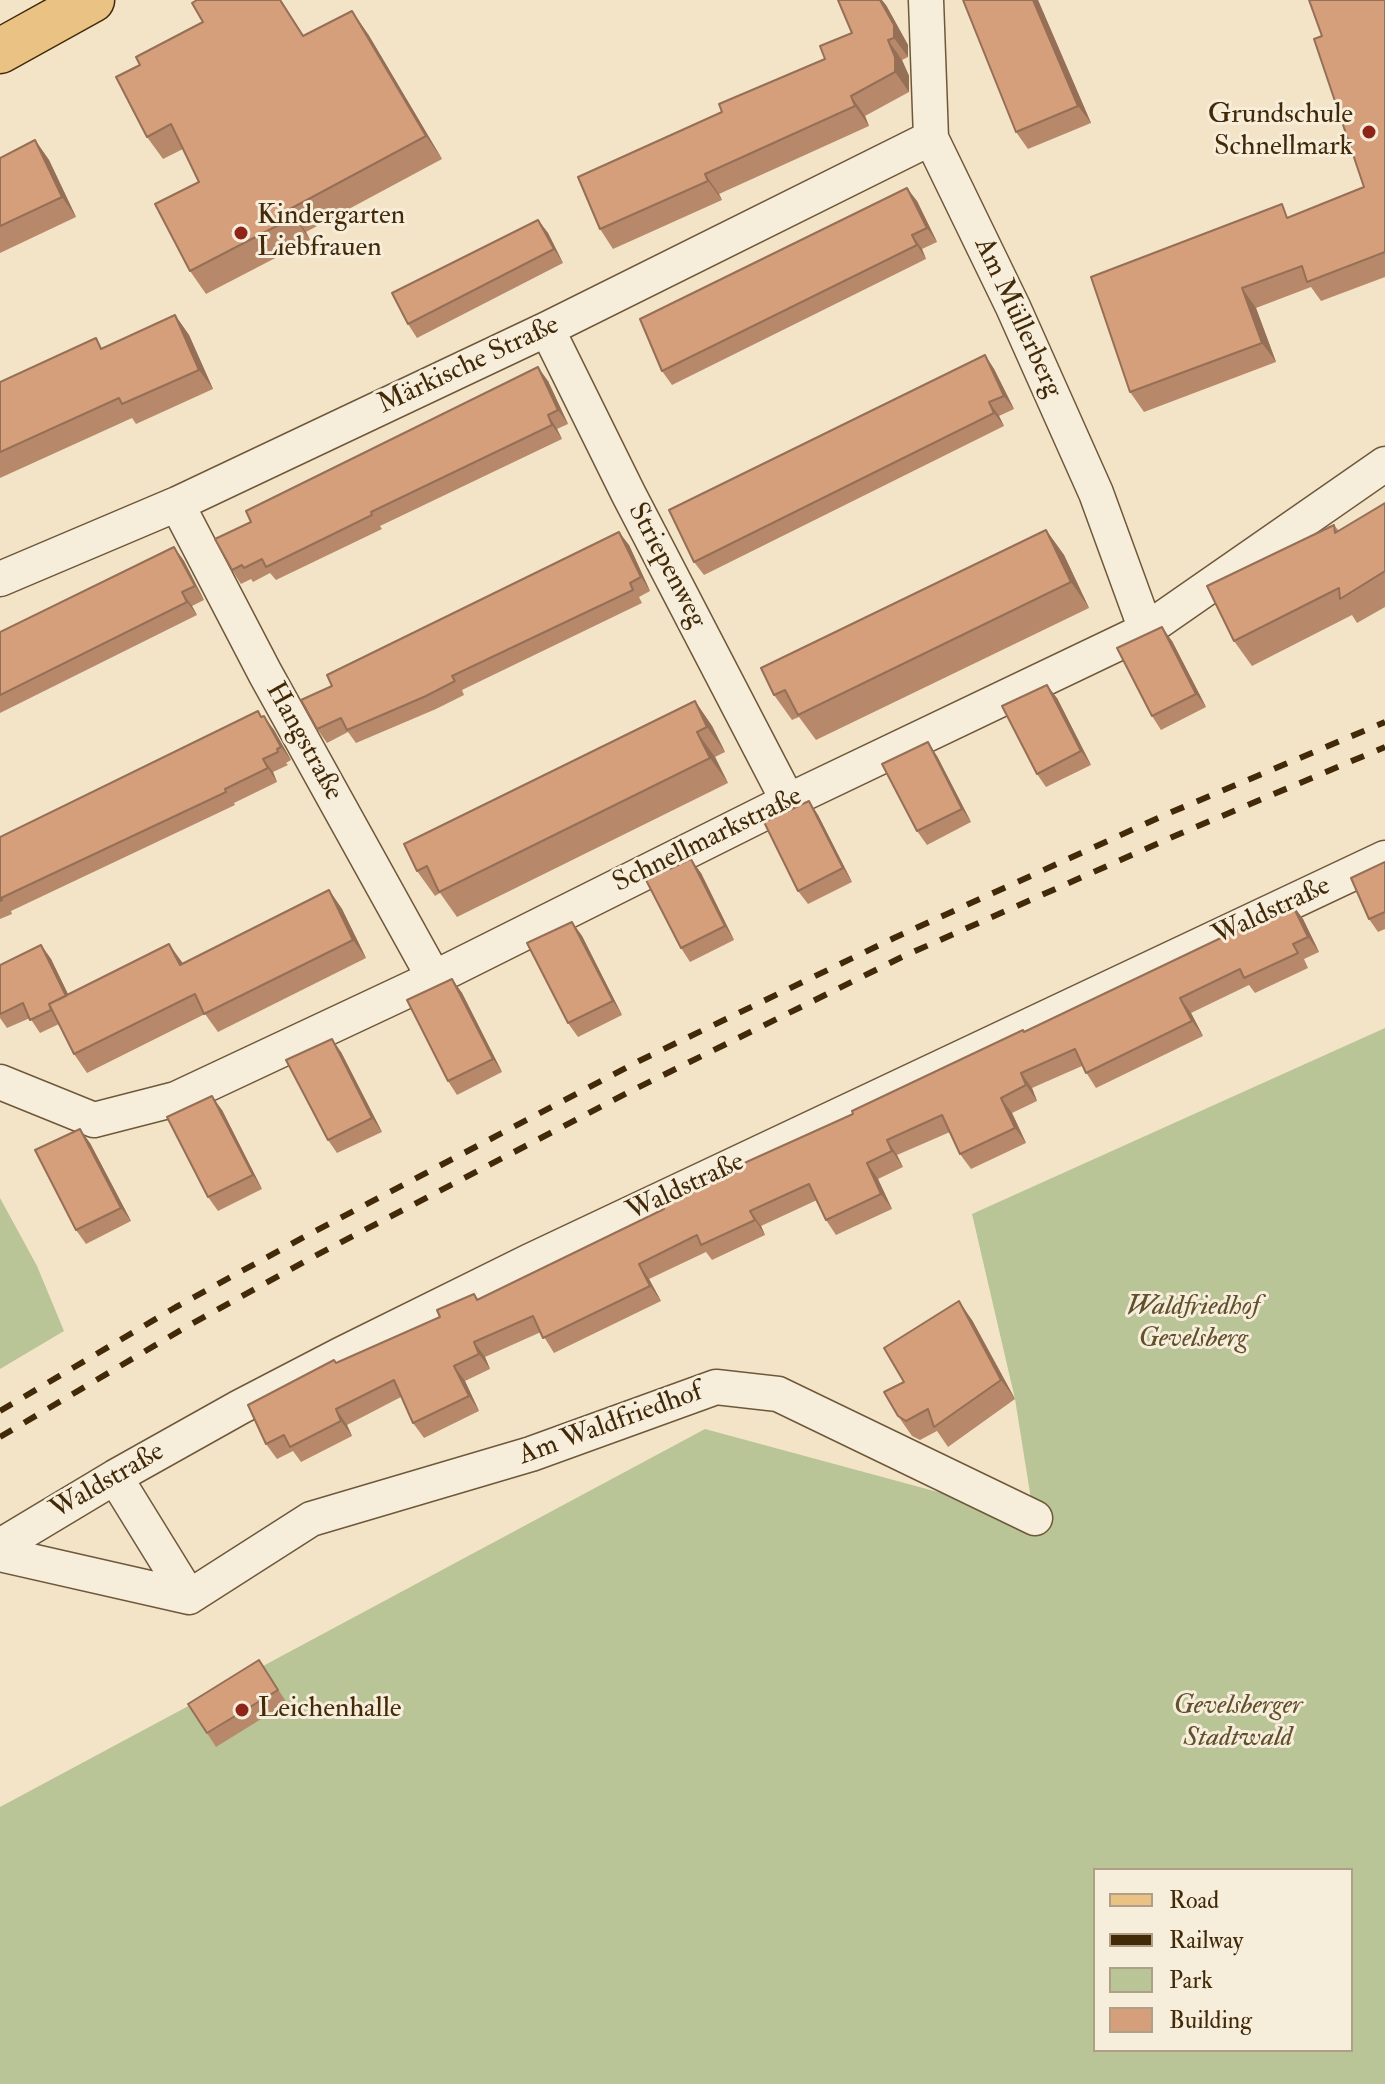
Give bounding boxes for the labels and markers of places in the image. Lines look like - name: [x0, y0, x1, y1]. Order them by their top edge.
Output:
- place label: Grundschule Schnellmark: [1208, 99, 1353, 165]
- marker: Grundschule Schnellmark: [1360, 123, 1378, 141]
- place label: Kindergarten Liebfrauen: [257, 200, 405, 266]
- marker: Kindergarten Liebfrauen: [232, 224, 250, 242]
- place label: Leichenhalle: [258, 1693, 402, 1727]
- marker: Leichenhalle: [233, 1701, 251, 1719]

